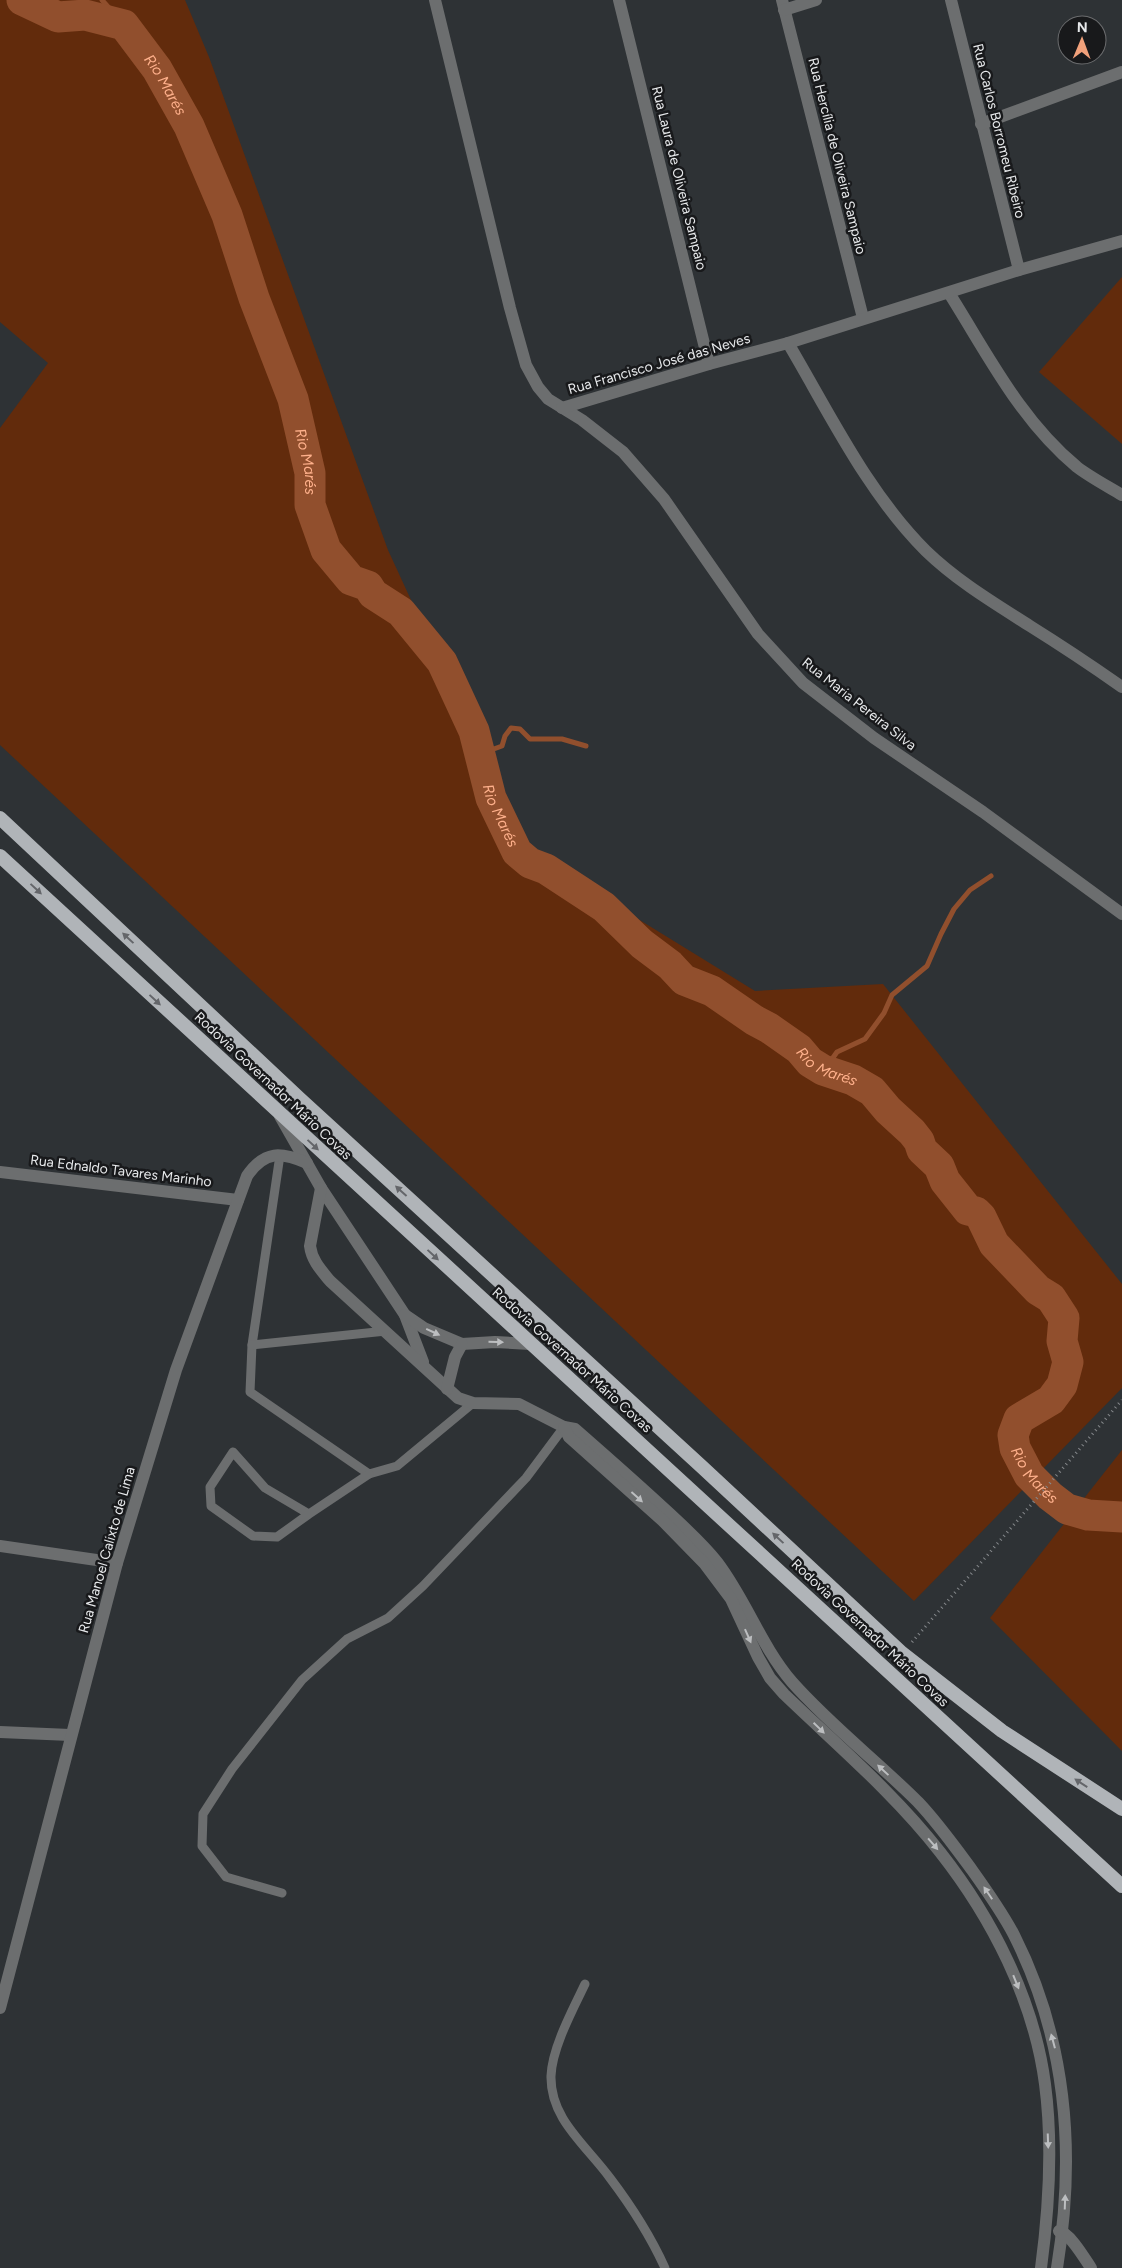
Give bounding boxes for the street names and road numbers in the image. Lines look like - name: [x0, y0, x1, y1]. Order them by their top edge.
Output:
- street label: Rua Carlos Borromeu Ribeiro: [969, 42, 1029, 220]
- street label: Rua Hercília de Oliveira Sampaio: [804, 56, 870, 256]
- street label: Rua Laura de Oliveira Sampaio: [648, 84, 710, 272]
- street label: Rua Francisco José das Neves: [566, 330, 752, 398]
- street label: Rua Maria Pereira Silva: [798, 654, 920, 754]
- street label: Rodovia Governador Mário Covas: [191, 1009, 355, 1163]
- street label: Rua Ednaldo Tavares Marinho: [29, 1151, 213, 1191]
- street label: Rodovia Governador Mário Covas: [489, 1284, 655, 1436]
- street label: Rua Manoel Calixto de Lima: [75, 1465, 139, 1635]
- street label: Rodovia Governador Mário Covas: [788, 1556, 952, 1710]

